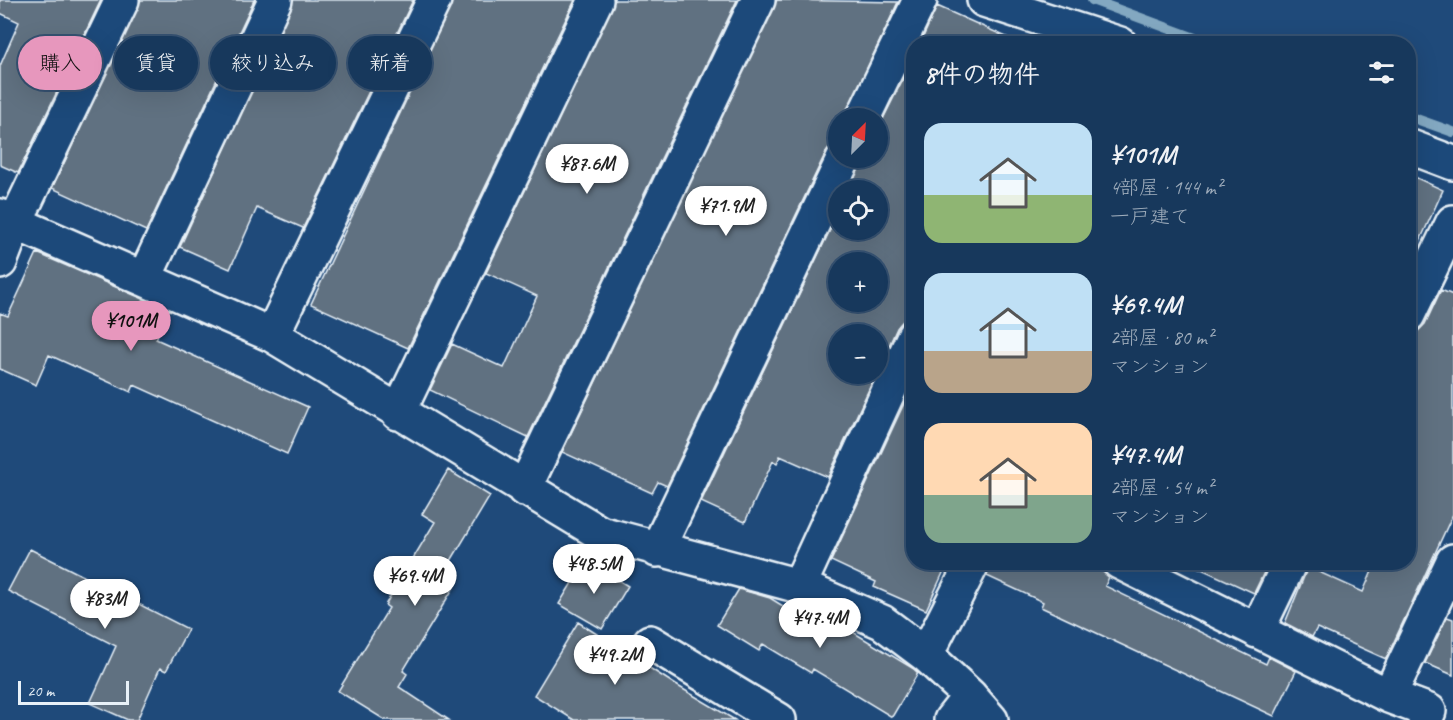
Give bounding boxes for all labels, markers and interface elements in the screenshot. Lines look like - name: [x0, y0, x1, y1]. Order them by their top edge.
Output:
- chip: 購入: [18, 36, 102, 90]
- chip: 賃貸: [114, 36, 198, 90]
- chip: 絞り込み: [210, 36, 336, 90]
- chip: 新着: [348, 36, 432, 90]
- icon: filters: [1365, 56, 1398, 89]
- text: 8件の物件: [924, 58, 1040, 91]
- north arrow: [828, 108, 888, 168]
- map controls: [828, 108, 888, 384]
- text: ¥101M: [1110, 138, 1176, 171]
- pin: ¥87.6M: [538, 144, 636, 195]
- icon: home: [972, 147, 1044, 219]
- text: ¥87.6M: [560, 151, 614, 176]
- text: 4部屋 · 144 m²: [1110, 175, 1222, 200]
- button: locate: [828, 180, 888, 240]
- pin: ¥71.9M: [677, 186, 775, 237]
- text: ¥71.9M: [699, 193, 753, 218]
- text: 一戸建て: [1110, 204, 1190, 229]
- button: +: [828, 252, 888, 312]
- text: ¥69.4M: [1110, 288, 1181, 321]
- icon: home: [972, 297, 1044, 369]
- pin: ¥101M: [89, 301, 173, 352]
- text: ¥101M: [106, 308, 156, 333]
- button: −: [828, 324, 888, 384]
- text: 2部屋 · 80 m²: [1110, 325, 1213, 350]
- text: マンション: [1110, 354, 1209, 379]
- text: ¥47.4M: [1110, 438, 1181, 471]
- icon: home: [972, 447, 1044, 519]
- text: 2部屋 · 54 m²: [1110, 475, 1213, 500]
- text: マンション: [1110, 504, 1209, 529]
- pin: ¥48.5M: [545, 544, 643, 595]
- text: ¥48.5M: [567, 551, 621, 576]
- pin: ¥69.4M: [366, 556, 464, 607]
- text: ¥69.4M: [388, 563, 442, 588]
- pin: ¥83M: [69, 579, 141, 630]
- text: ¥83M: [84, 586, 126, 611]
- pin: ¥47.4M: [771, 598, 869, 649]
- text: ¥47.4M: [793, 605, 847, 630]
- pin: ¥49.2M: [566, 635, 664, 686]
- text: ¥49.2M: [588, 642, 642, 667]
- scale bar: [18, 678, 129, 706]
- text: 20 m: [27, 681, 54, 701]

